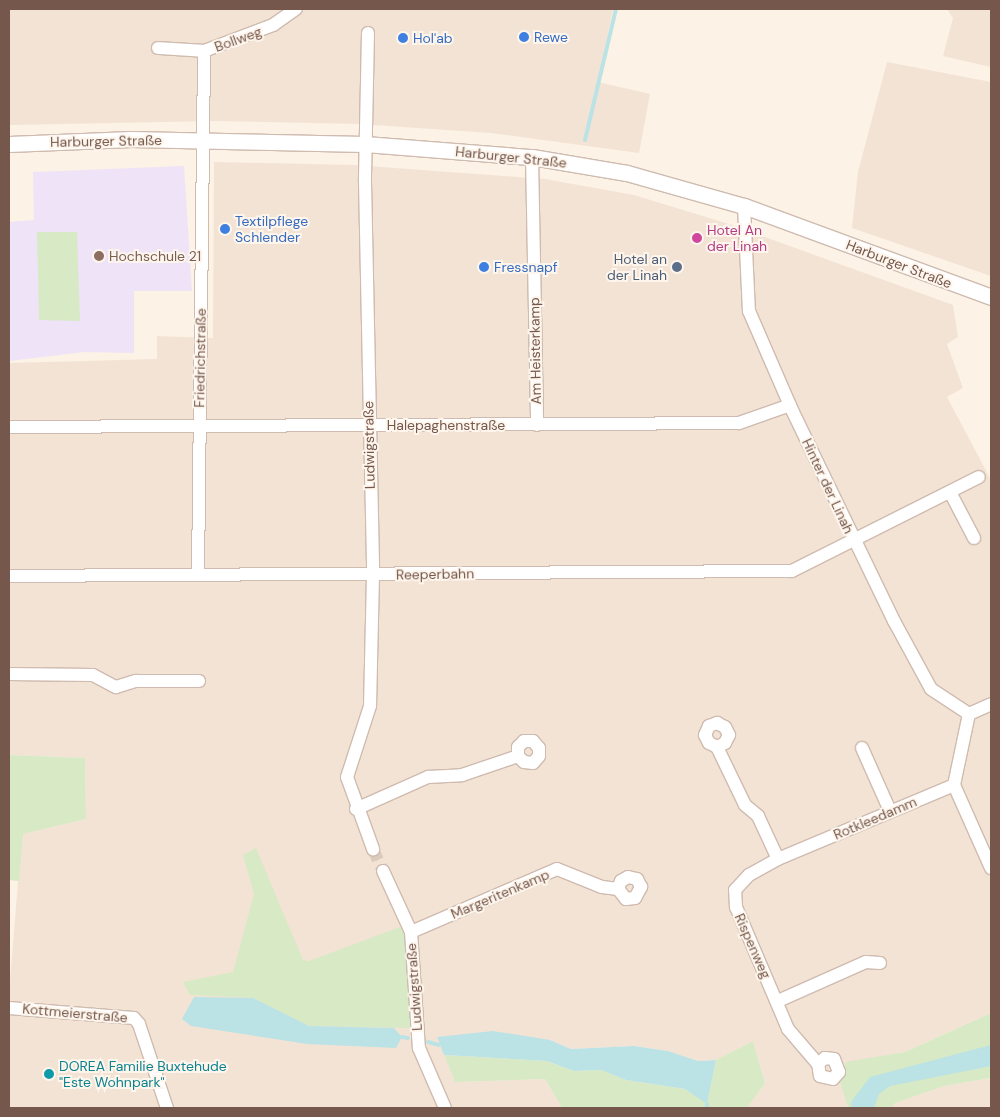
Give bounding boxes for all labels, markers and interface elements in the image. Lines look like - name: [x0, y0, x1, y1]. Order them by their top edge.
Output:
- street label: Bollweg: [212, 23, 264, 55]
- place label: Rewe: [534, 29, 568, 45]
- place label: Hol'ab: [413, 30, 453, 46]
- marker: Rewe: [518, 31, 530, 43]
- marker: Hol'ab: [397, 32, 409, 44]
- street label: Harburger Straße: [50, 132, 162, 150]
- street label: Harburger Straße: [454, 143, 568, 171]
- place label: Textilpflege Schlender: [235, 213, 308, 246]
- place label: Hotel An der Linah: [707, 222, 767, 254]
- marker: Textilpflege Schlender: [219, 223, 231, 235]
- marker: Hotel An der Linah: [691, 232, 703, 244]
- street label: Harburger Straße: [844, 236, 954, 292]
- place label: Hochschule 21: [109, 248, 201, 264]
- marker: Hochschule 21: [93, 250, 105, 262]
- place label: Hotel an der Linah: [607, 251, 667, 284]
- place label: Fressnapf: [494, 259, 558, 275]
- marker: Fressnapf: [478, 261, 490, 273]
- marker: Hotel an der Linah: [671, 261, 683, 273]
- street label: Am Heisterkamp: [526, 297, 544, 405]
- street label: Friedrichstraße: [191, 308, 209, 408]
- street label: Ludwigstraße: [360, 401, 378, 489]
- street label: Halepaghenstraße: [387, 417, 505, 433]
- street label: Hinter der Linah: [799, 436, 857, 536]
- street label: Reeperbahn: [396, 565, 474, 583]
- street label: Rotkleedamm: [831, 793, 919, 843]
- street label: Margeritenkamp: [448, 866, 552, 922]
- street label: Rispenweg: [731, 911, 775, 981]
- street label: Ludwigstraße: [403, 942, 425, 1032]
- street label: Kottmeierstraße: [22, 1000, 128, 1026]
- place label: DOREA Familie Buxtehude "Este Wohnpark": [59, 1058, 227, 1090]
- marker: DOREA Familie Buxtehude "Este Wohnpark": [43, 1068, 55, 1080]

